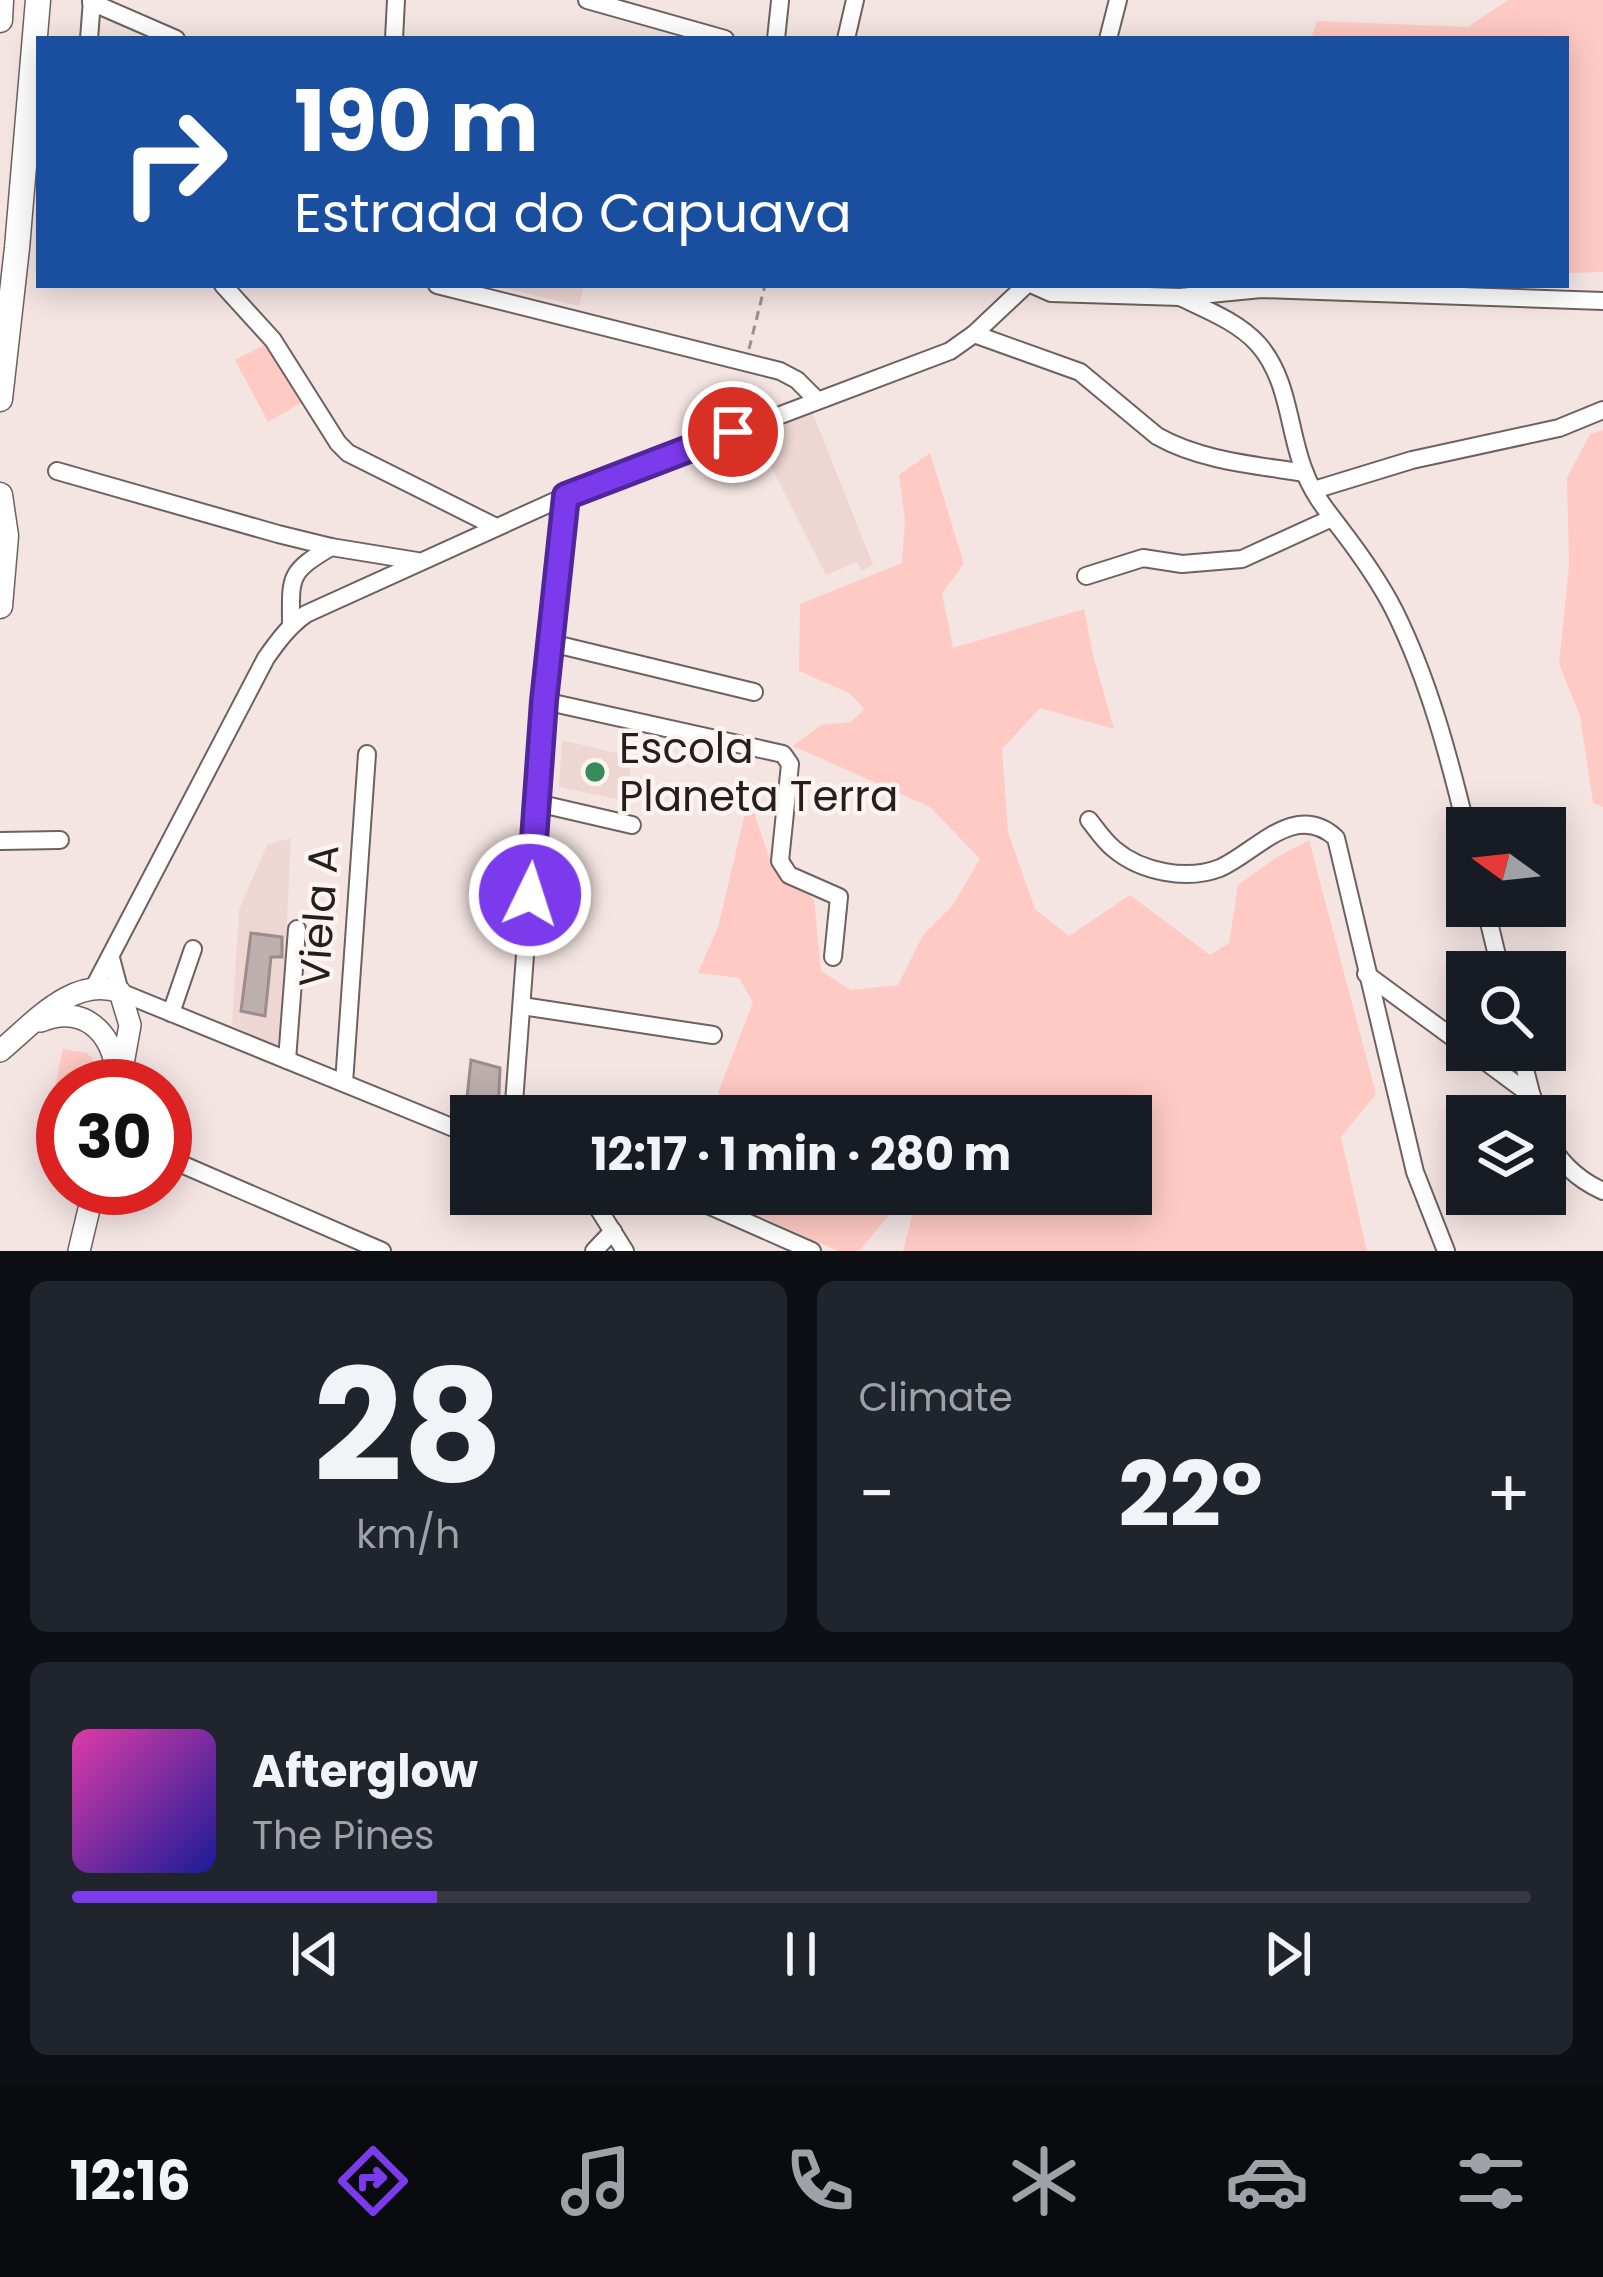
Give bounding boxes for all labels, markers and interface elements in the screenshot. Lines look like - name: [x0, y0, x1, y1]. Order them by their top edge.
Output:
- text: 190 m: [294, 63, 539, 180]
- icon: right: [96, 84, 252, 240]
- text: Estrada do Capuava: [294, 175, 852, 251]
- pin: [682, 381, 784, 483]
- icon: arrive: [700, 399, 766, 465]
- place label: Escola Planeta Terra: [619, 719, 898, 826]
- marker: Escola Planeta Terra: [582, 759, 608, 785]
- north arrow: [1446, 807, 1566, 927]
- map controls: [1446, 807, 1566, 1215]
- position arrow: [467, 832, 593, 958]
- street label: Viela A: [285, 843, 353, 989]
- button: search: [1446, 951, 1566, 1071]
- speed limit sign: 30: [36, 1059, 192, 1215]
- button: layers: [1446, 1095, 1566, 1215]
- text: 12:17 · 1 min · 280 m: [591, 1123, 1011, 1186]
- text: 28: [313, 1317, 503, 1536]
- text: Climate: [859, 1370, 1013, 1425]
- text: 22°: [1118, 1431, 1263, 1558]
- text: −: [859, 1448, 895, 1540]
- text: +: [1486, 1448, 1531, 1540]
- text: km/h: [356, 1507, 460, 1562]
- text: Afterglow: [252, 1740, 478, 1803]
- text: The Pines: [252, 1808, 434, 1863]
- icon: previous: [282, 1921, 348, 1987]
- icon: pause: [768, 1921, 834, 1987]
- icon: next: [1255, 1921, 1321, 1987]
- icon: directions: [331, 2139, 415, 2223]
- icon: music: [554, 2139, 638, 2223]
- icon: phone: [778, 2139, 862, 2223]
- icon: climate: [1002, 2139, 1086, 2223]
- icon: car: [1225, 2139, 1309, 2223]
- icon: filters: [1449, 2139, 1533, 2223]
- text: 12:16: [70, 2143, 191, 2219]

